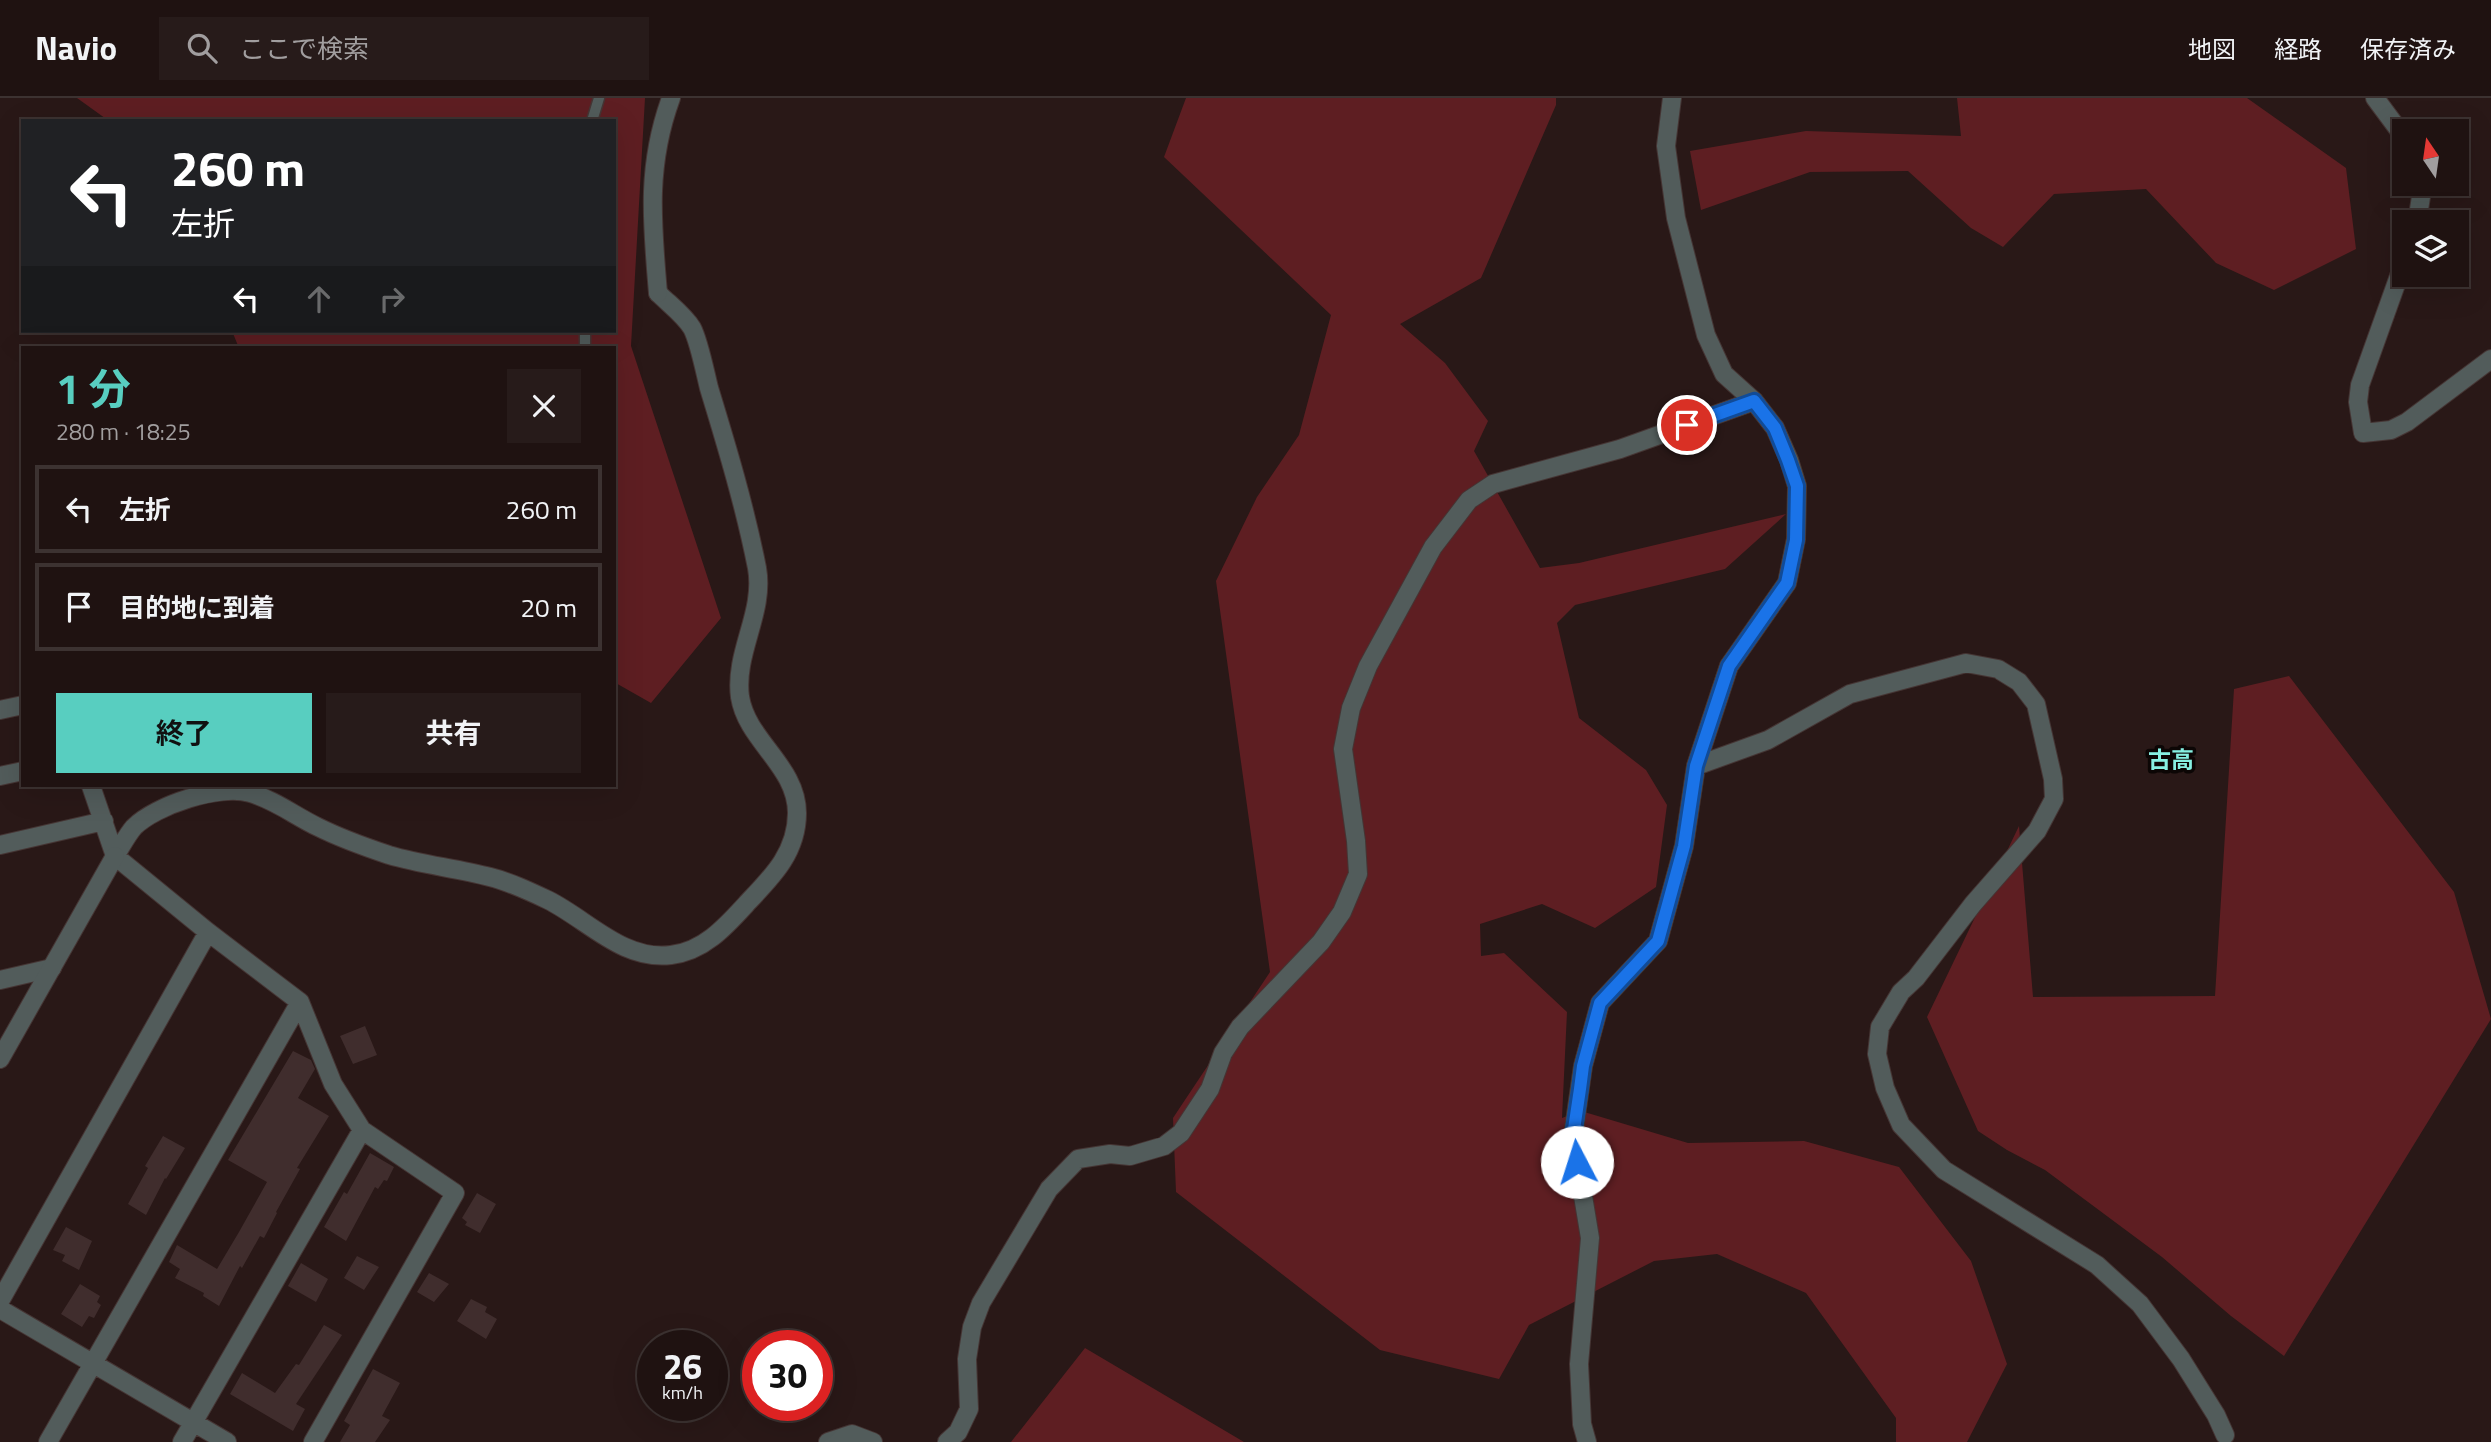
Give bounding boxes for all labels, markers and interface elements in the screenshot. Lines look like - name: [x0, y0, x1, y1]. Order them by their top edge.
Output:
- search box: [159, 17, 649, 80]
- text: Navio: [35, 23, 117, 73]
- icon: search: [183, 29, 221, 67]
- text: ここで検索: [239, 29, 369, 68]
- text: 地図: [2188, 31, 2236, 67]
- text: 経路: [2274, 31, 2322, 67]
- text: 保存済み: [2360, 31, 2456, 67]
- north arrow: [2392, 119, 2469, 196]
- map controls: [2392, 119, 2469, 287]
- text: 260 m: [171, 130, 305, 205]
- icon: left: [56, 147, 147, 238]
- text: 左折: [171, 199, 235, 247]
- button: layers: [2392, 210, 2469, 287]
- icon: left: [227, 280, 265, 318]
- icon: ahead: [300, 280, 338, 318]
- icon: right: [373, 280, 411, 318]
- text: 1 分: [56, 356, 131, 420]
- button: close: [507, 369, 581, 443]
- pin: [1657, 395, 1717, 455]
- icon: arrive: [1668, 406, 1706, 444]
- text: 280 m · 18:25: [56, 414, 191, 449]
- icon: left: [60, 490, 98, 528]
- text: 左折: [119, 490, 171, 529]
- text: 260 m: [506, 490, 577, 529]
- icon: arrive: [60, 588, 98, 626]
- text: 目的地に到着: [119, 588, 275, 627]
- text: 20 m: [520, 588, 577, 627]
- button: 終了: [56, 693, 312, 773]
- button: 共有: [326, 693, 581, 773]
- district label: 古高: [2148, 742, 2194, 777]
- position arrow: [1540, 1125, 1614, 1199]
- speed limit sign: 30: [742, 1330, 833, 1421]
- text: 26: [663, 1339, 702, 1393]
- text: km/h: [662, 1379, 703, 1406]

